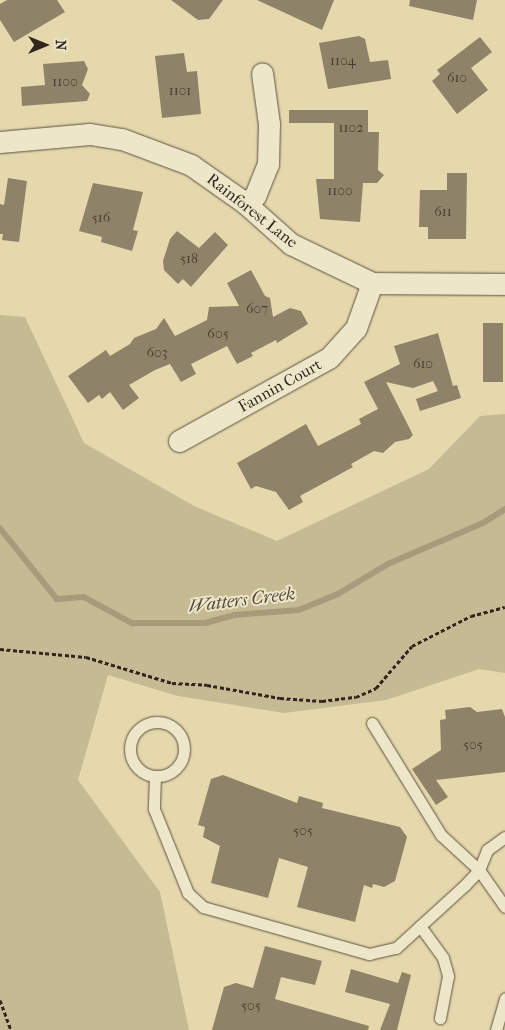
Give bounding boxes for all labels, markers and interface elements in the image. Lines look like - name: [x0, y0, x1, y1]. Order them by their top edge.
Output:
- north arrow: [20, 20, 70, 70]
- text: N: [52, 40, 69, 50]
- house number: 1104: [330, 53, 356, 69]
- house number: 610: [447, 70, 467, 86]
- house number: 1100: [52, 74, 78, 90]
- house number: 1101: [169, 83, 191, 99]
- house number: 1102: [339, 120, 363, 136]
- street label: Rainforest Lane: [203, 170, 301, 252]
- house number: 1100: [327, 183, 353, 199]
- house number: 611: [434, 204, 452, 220]
- house number: 516: [92, 210, 110, 226]
- house number: 518: [180, 251, 198, 267]
- house number: 607: [246, 301, 268, 317]
- house number: 605: [207, 326, 229, 342]
- house number: 603: [146, 345, 168, 361]
- street label: Fannin Court: [235, 355, 325, 417]
- house number: 610: [413, 356, 433, 372]
- water label: Watters Creek: [187, 584, 297, 618]
- house number: 505: [463, 737, 483, 753]
- house number: 505: [293, 823, 313, 839]
- house number: 505: [241, 998, 261, 1014]

